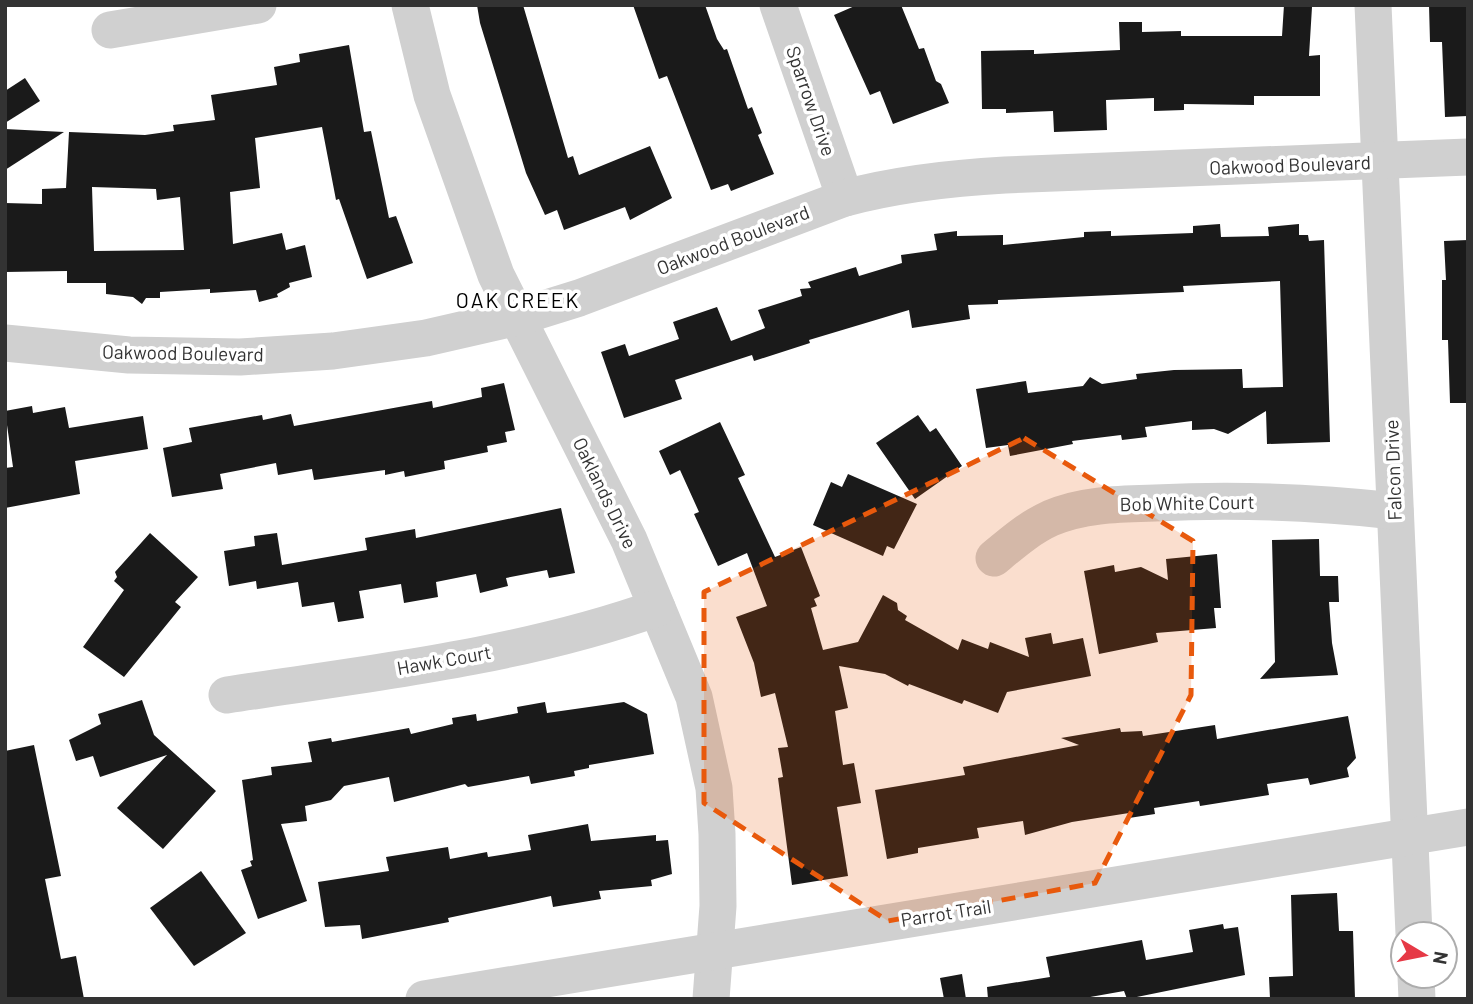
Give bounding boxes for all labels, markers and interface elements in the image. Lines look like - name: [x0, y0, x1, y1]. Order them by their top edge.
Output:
- street label: Sparrow Drive: [782, 43, 841, 159]
- street label: Oakwood Boulevard: [1209, 150, 1371, 179]
- street label: Oakwood Boulevard: [653, 200, 812, 279]
- district label: OAK CREEK: [456, 287, 580, 312]
- street label: Oakwood Boulevard: [102, 340, 264, 365]
- street label: Falcon Drive: [1379, 419, 1406, 521]
- street label: Oaklands Drive: [569, 433, 642, 552]
- street label: Bob White Court: [1119, 490, 1255, 515]
- street label: Hawk Court: [395, 640, 493, 679]
- street label: Parrot Trail: [899, 894, 993, 931]
- north arrow: [1389, 920, 1459, 990]
- text: N: [1429, 950, 1454, 966]

